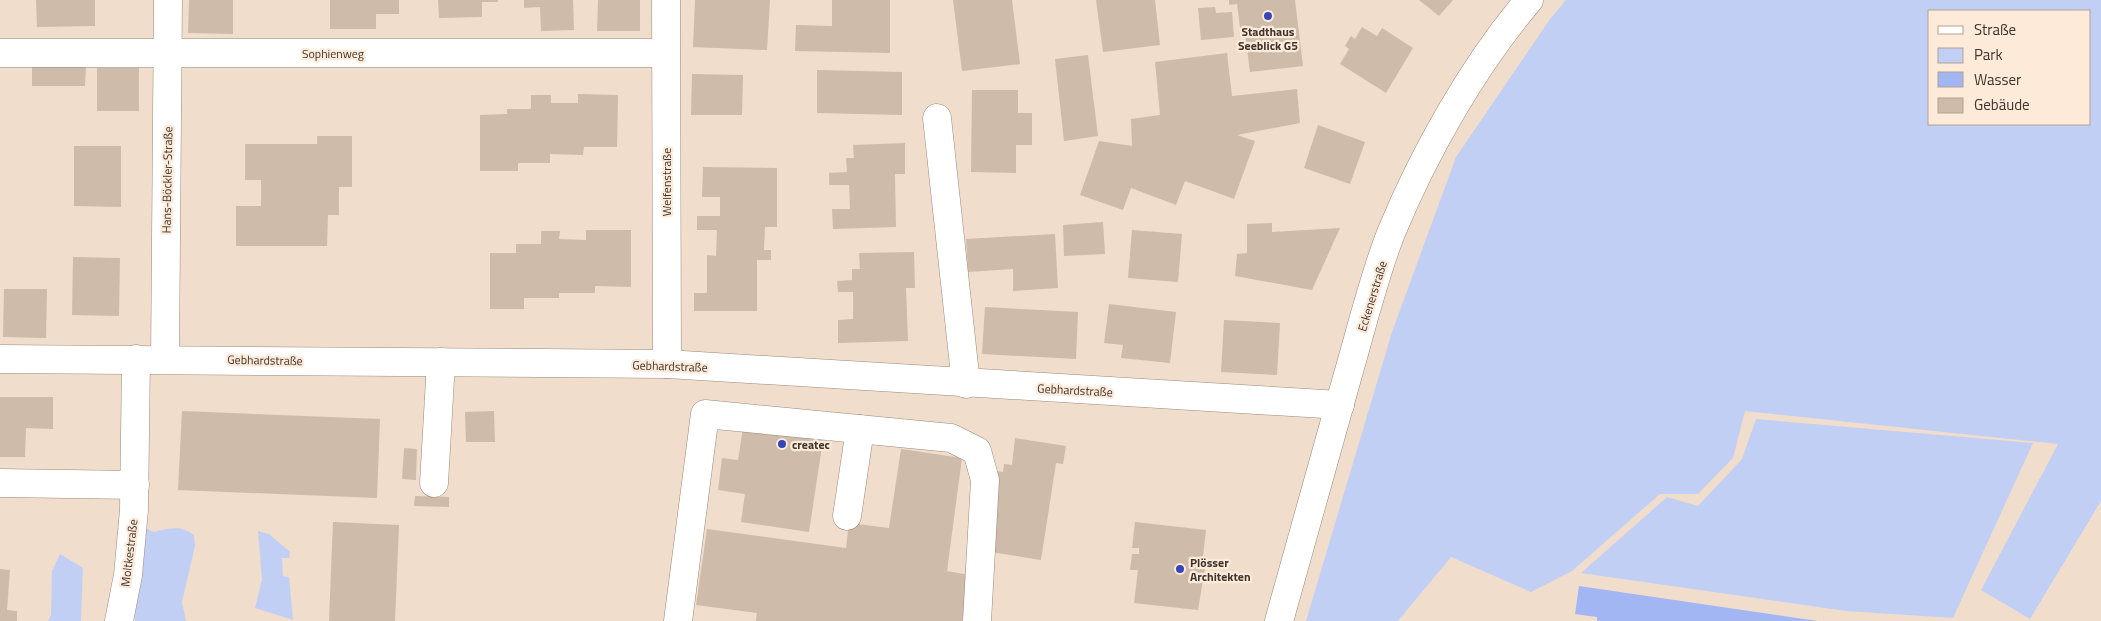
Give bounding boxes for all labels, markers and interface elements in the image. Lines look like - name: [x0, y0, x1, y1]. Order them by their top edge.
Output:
- marker: Stadthaus Seeblick G5: [1262, 10, 1274, 22]
- legend: [1928, 10, 2091, 125]
- text: Straße: [1974, 18, 2016, 41]
- place label: Stadthaus Seeblick G5: [1238, 22, 1298, 55]
- text: Park: [1974, 43, 2003, 66]
- street label: Sophienweg: [302, 44, 364, 63]
- text: Wasser: [1974, 68, 2021, 91]
- text: Gebäude: [1974, 93, 2030, 116]
- street label: Hans-Böckler-Straße: [157, 126, 177, 234]
- street label: Welfenstraße: [657, 148, 676, 216]
- street label: Eckenerstraße: [1352, 258, 1392, 334]
- street label: Gebhardstraße: [227, 350, 303, 370]
- street label: Gebhardstraße: [632, 355, 708, 377]
- street label: Gebhardstraße: [1037, 379, 1113, 401]
- place label: createc: [792, 435, 830, 454]
- marker: createc: [776, 438, 788, 450]
- street label: Moltkestraße: [115, 518, 143, 588]
- place label: Plösser Architekten: [1190, 553, 1251, 586]
- marker: Plösser Architekten: [1174, 563, 1186, 575]

